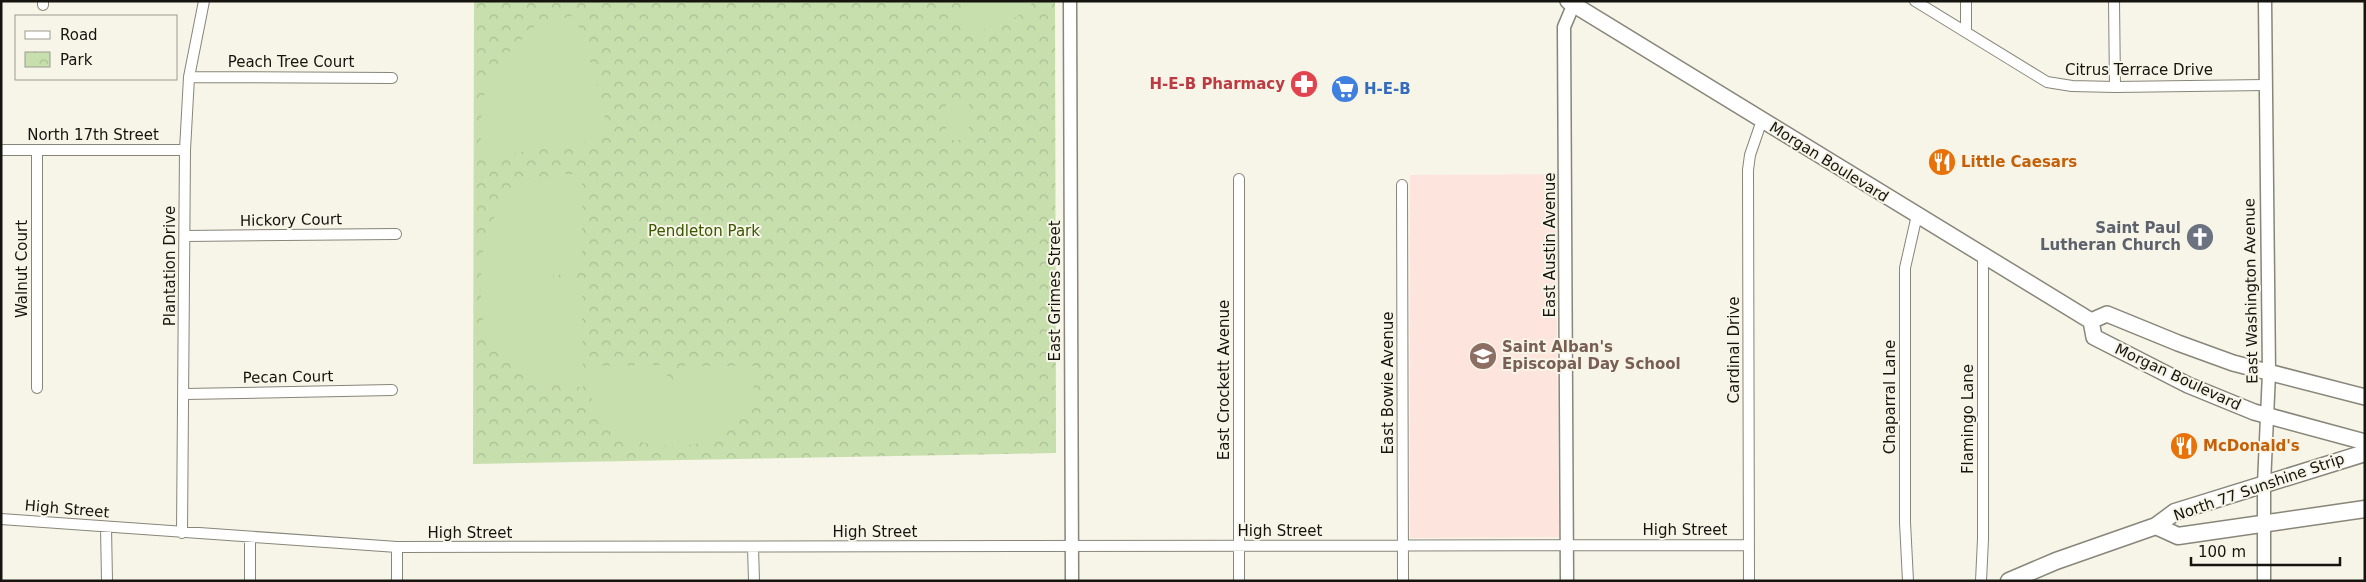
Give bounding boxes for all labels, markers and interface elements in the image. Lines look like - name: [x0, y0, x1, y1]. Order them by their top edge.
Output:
- legend: [15, 15, 178, 80]
- text: Road: [60, 26, 98, 44]
- text: Park: [60, 51, 93, 69]
- street label: Peach Tree Court: [228, 53, 354, 71]
- street label: Citrus Terrace Drive: [2065, 61, 2213, 79]
- pharmacy icon: H-E-B Pharmacy: [1289, 69, 1319, 99]
- supermarket icon: H-E-B: [1330, 74, 1360, 104]
- place label: H-E-B Pharmacy: [1149, 75, 1285, 93]
- place label: H-E-B: [1364, 80, 1411, 98]
- street label: Morgan Boulevard: [1766, 118, 1892, 206]
- street label: North 17th Street: [27, 126, 159, 144]
- restaurant icon: Little Caesars: [1927, 147, 1957, 177]
- place label: Little Caesars: [1961, 153, 2077, 171]
- street label: East Austin Avenue: [1541, 173, 1559, 317]
- street label: East Washington Avenue: [2240, 198, 2262, 384]
- street label: Plantation Drive: [161, 206, 179, 326]
- street label: Hickory Court: [240, 210, 342, 230]
- place label: Saint Paul Lutheran Church: [2040, 219, 2181, 254]
- street label: Walnut Court: [13, 220, 31, 318]
- street label: East Grimes Street: [1046, 220, 1064, 362]
- park label: Pendleton Park: [648, 222, 760, 240]
- church icon: Saint Paul Lutheran Church: [2185, 222, 2215, 252]
- street label: Cardinal Drive: [1725, 297, 1743, 403]
- street label: East Crockett Avenue: [1215, 300, 1233, 460]
- street label: East Bowie Avenue: [1379, 312, 1397, 454]
- place label: Saint Alban's Episcopal Day School: [1502, 338, 1681, 373]
- street label: Chaparral Lane: [1881, 340, 1899, 454]
- street label: Morgan Boulevard: [2112, 340, 2244, 414]
- school or university icon: Saint Alban's Episcopal Day School: [1468, 341, 1498, 371]
- street label: Flamingo Lane: [1959, 364, 1977, 474]
- street label: Pecan Court: [243, 367, 334, 387]
- restaurant icon: McDonald's: [2169, 431, 2199, 461]
- place label: McDonald's: [2203, 437, 2300, 455]
- street label: North 77 Sunshine Strip: [2171, 449, 2347, 525]
- street label: High Street: [24, 496, 110, 522]
- street label: High Street: [1643, 521, 1728, 539]
- street label: High Street: [1238, 522, 1323, 540]
- street label: High Street: [833, 523, 918, 541]
- street label: High Street: [428, 524, 513, 542]
- scale bar: [2191, 534, 2340, 566]
- text: 100 m: [2198, 543, 2246, 561]

